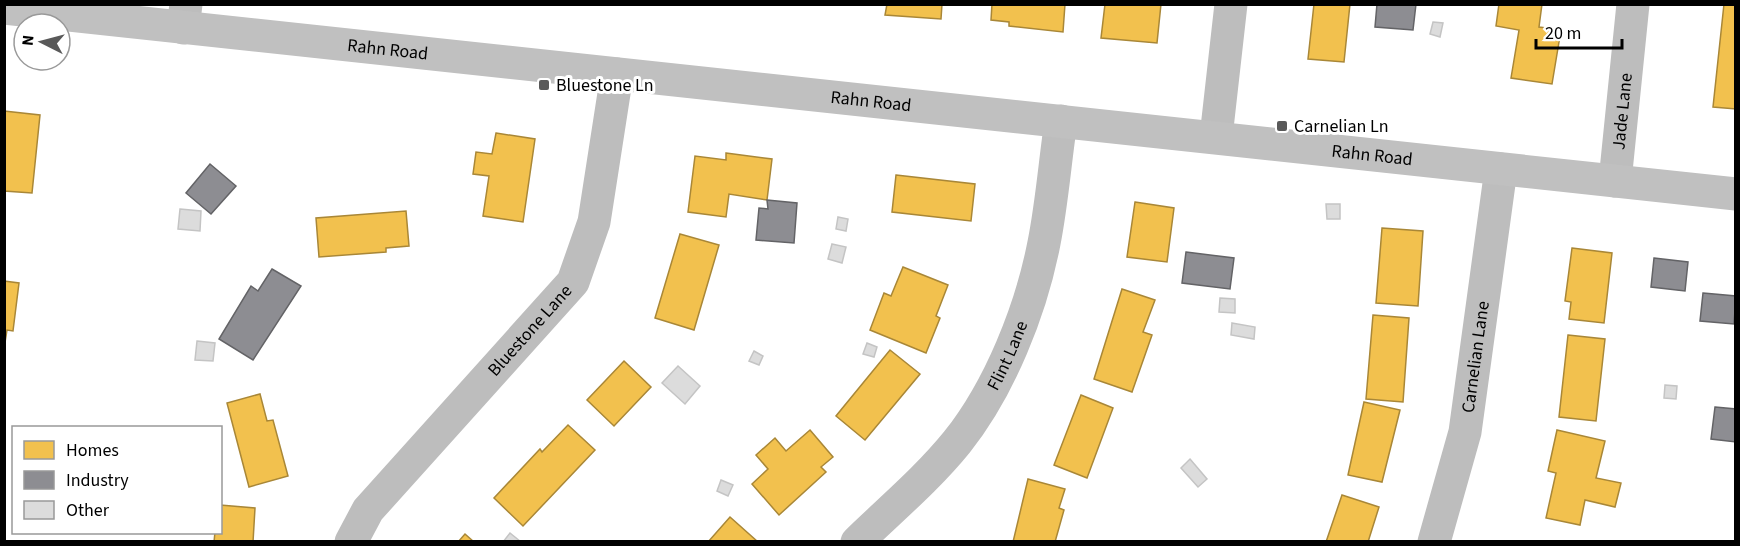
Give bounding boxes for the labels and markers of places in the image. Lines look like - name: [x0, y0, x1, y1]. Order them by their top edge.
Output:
- place label: Bluestone Ln: [556, 73, 654, 98]
- marker: Bluestone Ln: [537, 78, 551, 92]
- place label: Carnelian Ln: [1294, 114, 1389, 139]
- marker: Carnelian Ln: [1275, 119, 1289, 133]

